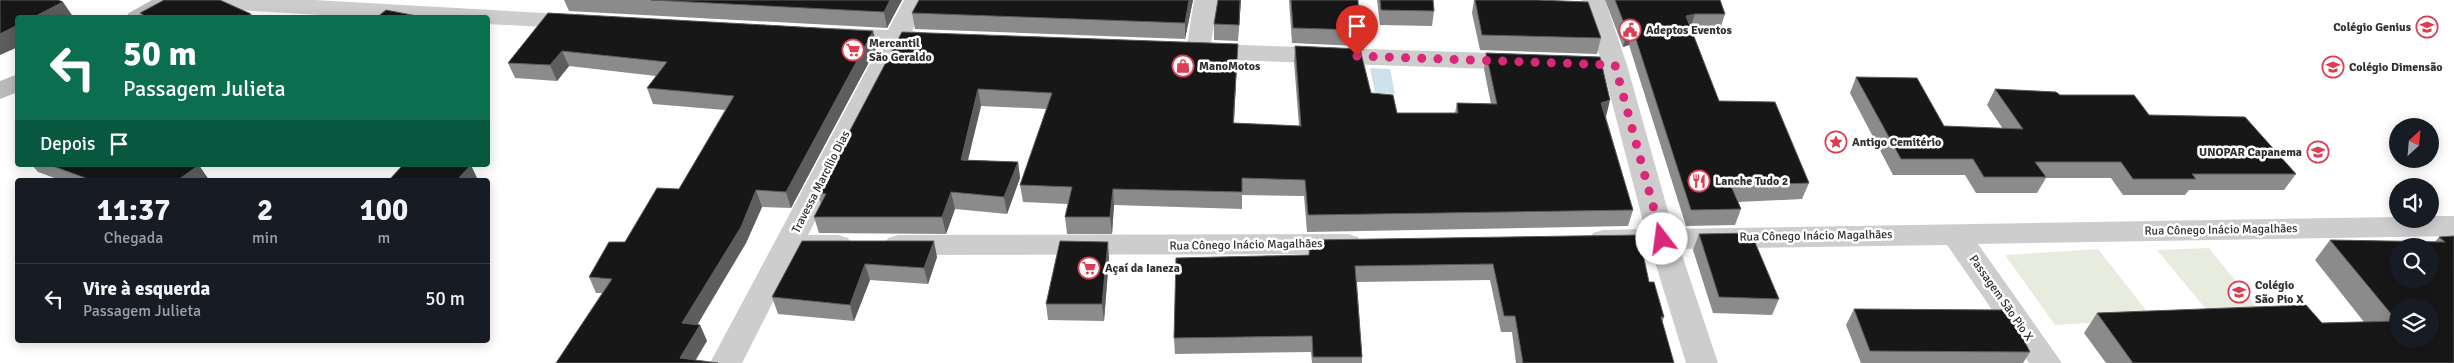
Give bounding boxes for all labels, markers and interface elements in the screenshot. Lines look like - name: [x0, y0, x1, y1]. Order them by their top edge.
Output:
- pin: [1336, 5, 1378, 56]
- icon: arrive: [1343, 12, 1371, 40]
- school or university icon: Colégio Genius: [2415, 15, 2439, 39]
- public building icon: Adeptos Eventos: [1618, 18, 1642, 42]
- place label: Colégio Genius: [2333, 20, 2412, 35]
- place label: Adeptos Eventos: [1646, 23, 1733, 38]
- text: 50 m: [123, 32, 197, 75]
- icon: left: [40, 35, 105, 100]
- place label: Mercantil São Geraldo: [869, 36, 932, 65]
- supermarket icon: Mercantil São Geraldo: [841, 38, 865, 62]
- shop icon: ManoMotos: [1171, 54, 1195, 78]
- school or university icon: Colégio Dimensão: [2321, 55, 2345, 79]
- place label: ManoMotos: [1199, 59, 1261, 74]
- place label: Colégio Dimensão: [2349, 60, 2443, 75]
- text: Passagem Julieta: [123, 75, 286, 102]
- north arrow: [2389, 118, 2439, 168]
- map controls: [2389, 118, 2439, 348]
- street label: Travessa Marcílio Dias: [789, 128, 853, 236]
- icon: arrive: [105, 130, 133, 158]
- place icon: Antigo Cemitério: [1824, 130, 1848, 154]
- text: Depois: [40, 132, 95, 156]
- place label: Antigo Cemitério: [1852, 135, 1941, 150]
- school or university icon: UNOPAR Capanema: [2306, 140, 2330, 164]
- place label: UNOPAR Capanema: [2199, 145, 2302, 160]
- restaurant icon: Lanche Tudo 2: [1687, 169, 1711, 193]
- place label: Lanche Tudo 2: [1715, 174, 1788, 189]
- button: sound: [2389, 178, 2439, 228]
- text: 11:37: [97, 192, 170, 229]
- text: 2: [257, 192, 273, 229]
- text: 100: [360, 192, 408, 229]
- position arrow: [1635, 212, 1687, 264]
- street label: Rua Cônego Inácio Magalhães: [2144, 221, 2298, 239]
- street label: Rua Cônego Inácio Magalhães: [1739, 227, 1893, 245]
- text: Chegada: [104, 228, 163, 248]
- text: min: [252, 228, 278, 248]
- text: m: [378, 228, 390, 248]
- street label: Rua Cônego Inácio Magalhães: [1169, 236, 1323, 254]
- button: search: [2389, 238, 2439, 288]
- street label: Passagem São Pio X: [1966, 252, 2036, 344]
- supermarket icon: Açaí da Ianeza: [1077, 256, 1101, 280]
- place label: Açaí da Ianeza: [1105, 261, 1180, 276]
- text: Vire à esquerda: [83, 277, 210, 301]
- place label: Colégio São Pio X: [2255, 278, 2304, 307]
- school or university icon: Colégio São Pio X: [2227, 280, 2251, 304]
- icon: left: [40, 285, 68, 313]
- text: 50 m: [425, 287, 465, 311]
- button: layers: [2389, 298, 2439, 348]
- text: Passagem Julieta: [83, 301, 201, 321]

